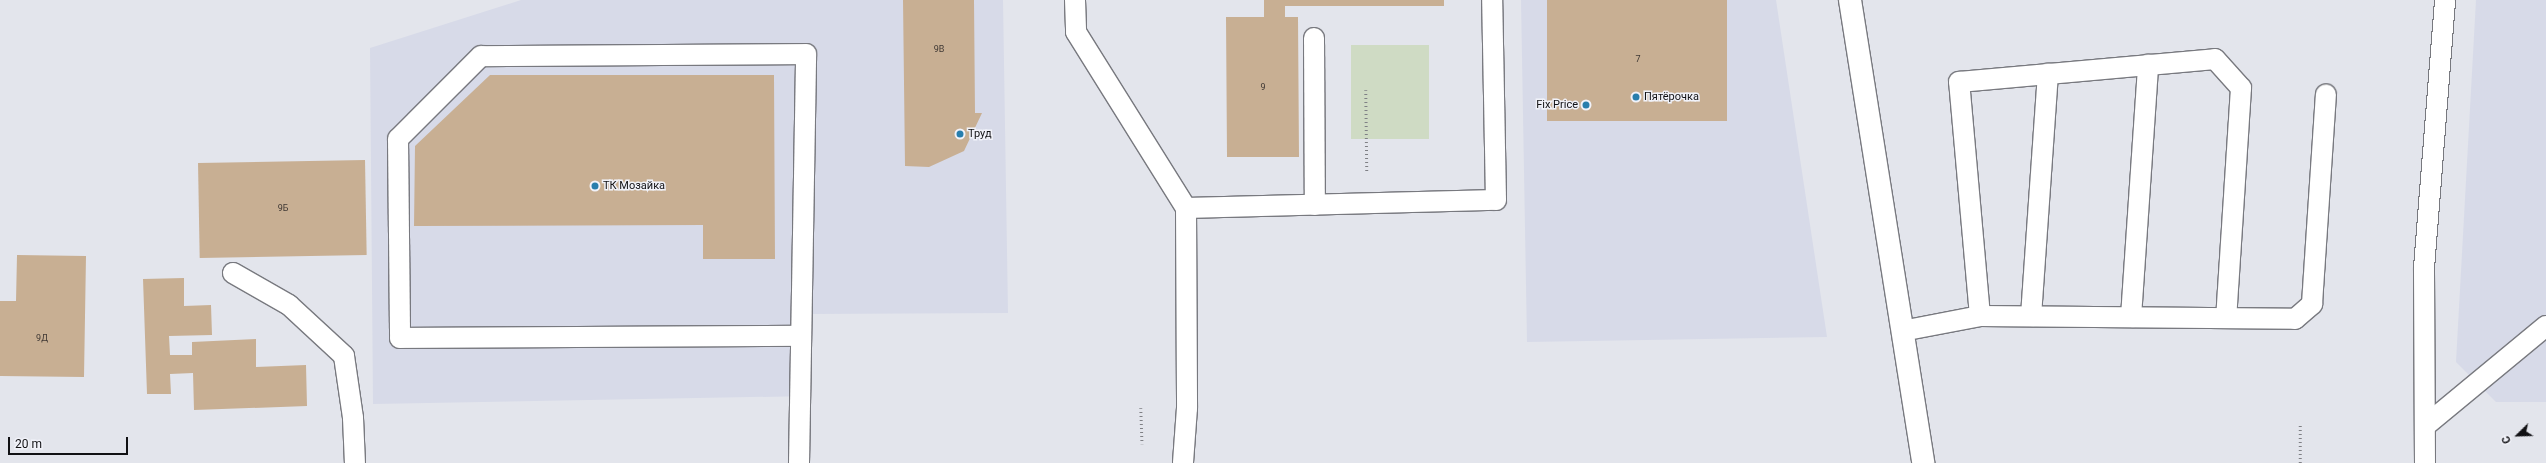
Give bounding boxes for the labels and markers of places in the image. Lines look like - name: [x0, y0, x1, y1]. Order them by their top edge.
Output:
- place label: Пятёрочка: [1644, 90, 1699, 104]
- marker: Пятёрочка: [1631, 92, 1641, 102]
- place label: Fix Price: [1536, 98, 1578, 112]
- marker: Fix Price: [1581, 100, 1591, 110]
- place label: Труд: [968, 127, 992, 141]
- marker: Труд: [955, 129, 965, 139]
- place label: ТК Мозайка: [603, 179, 665, 193]
- marker: ТК Мозайка: [590, 181, 600, 191]

